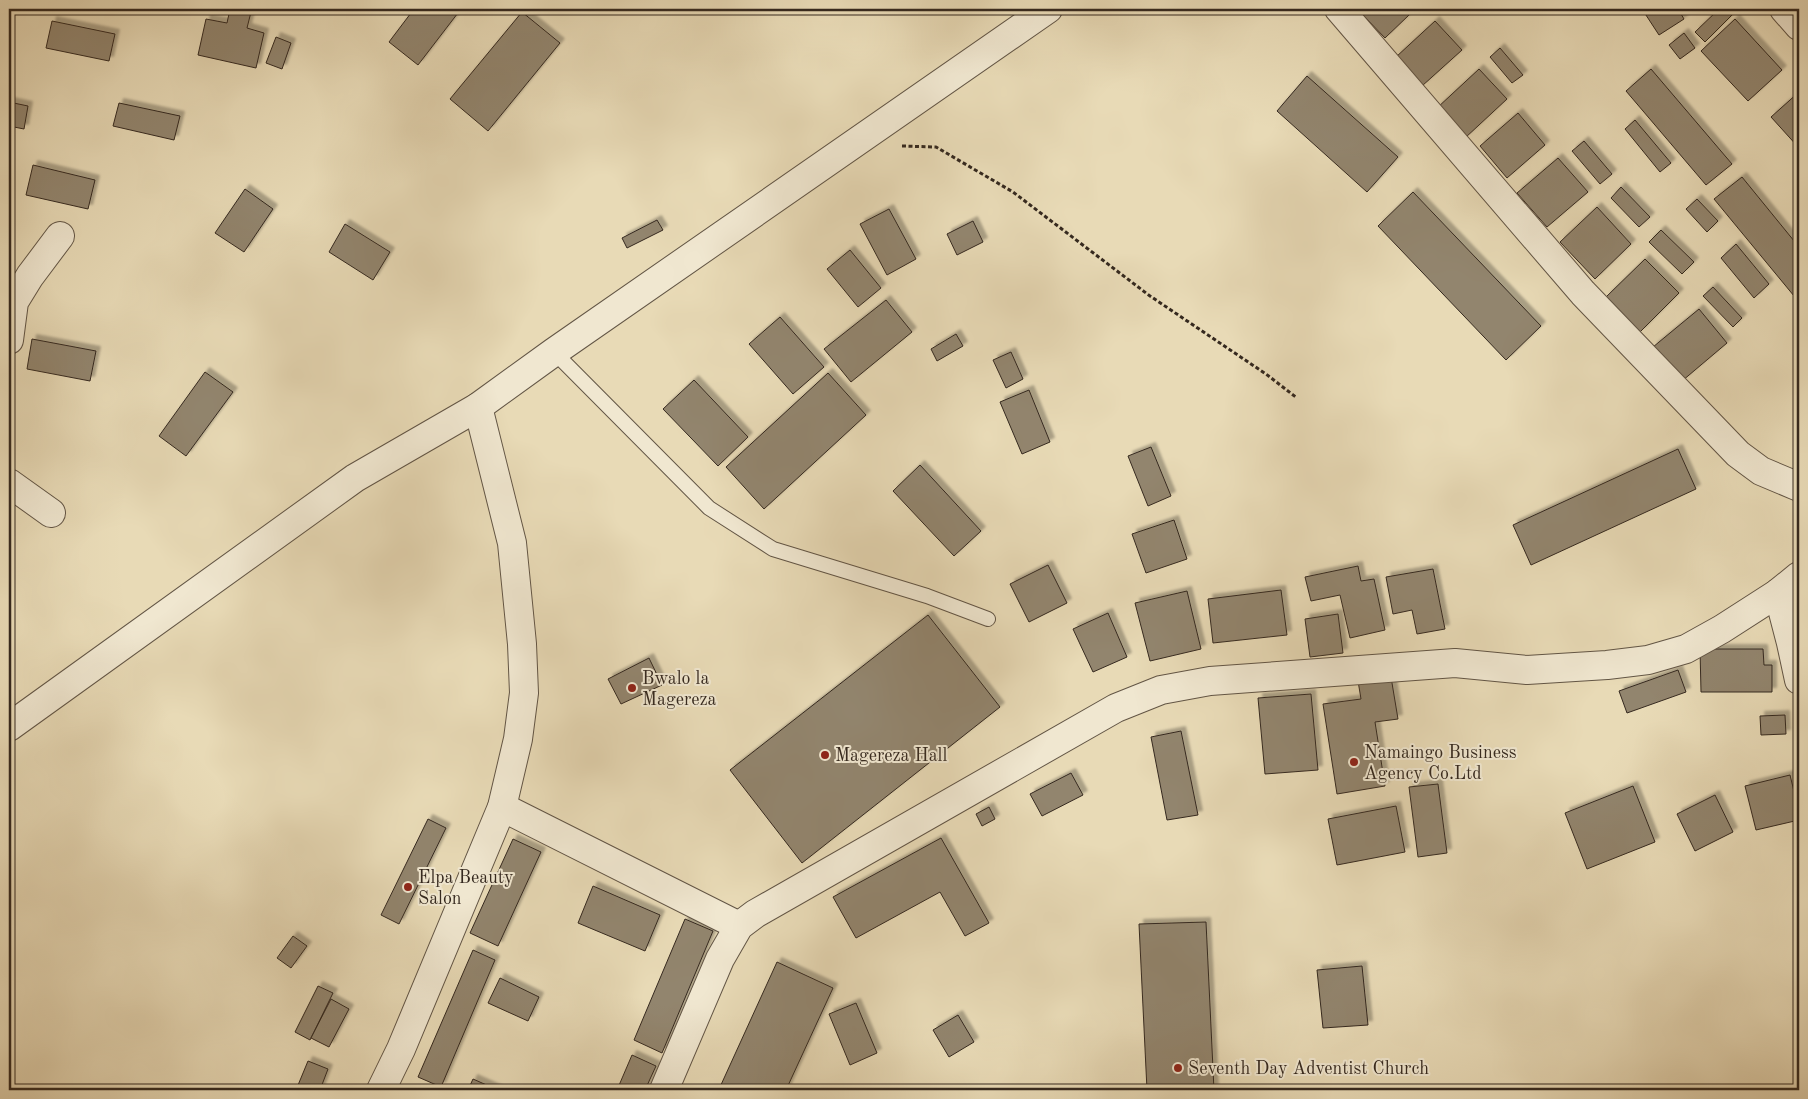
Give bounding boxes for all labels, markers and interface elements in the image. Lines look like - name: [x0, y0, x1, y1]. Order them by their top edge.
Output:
- place label: Bwalo la Magereza: [642, 670, 717, 709]
- marker: Bwalo la Magereza: [626, 682, 638, 694]
- place label: Namaingo Business Agency Co.Ltd: [1364, 744, 1517, 783]
- place label: Magereza Hall: [835, 747, 947, 765]
- marker: Magereza Hall: [819, 749, 831, 761]
- marker: Namaingo Business Agency Co.Ltd: [1348, 756, 1360, 768]
- place label: Elpa Beauty Salon: [418, 869, 514, 908]
- marker: Elpa Beauty Salon: [402, 881, 414, 893]
- place label: Seventh Day Adventist Church: [1188, 1060, 1429, 1078]
- marker: Seventh Day Adventist Church: [1172, 1062, 1184, 1074]

